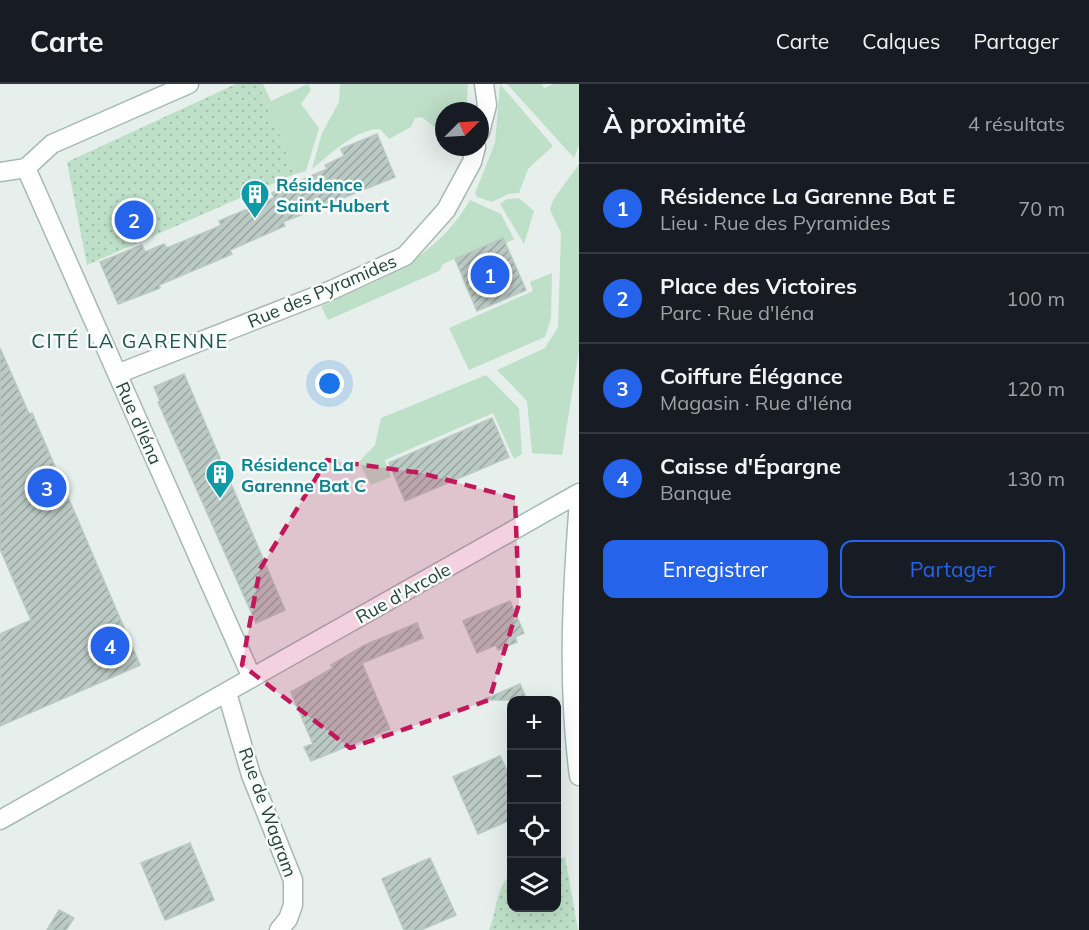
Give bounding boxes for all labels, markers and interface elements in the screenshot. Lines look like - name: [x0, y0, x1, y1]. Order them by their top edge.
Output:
- text: Carte: [30, 24, 104, 59]
- text: Carte: [776, 28, 829, 54]
- text: Calques: [862, 28, 940, 54]
- text: Partager: [973, 28, 1059, 54]
- north arrow: [435, 102, 489, 156]
- text: À proximité: [603, 107, 746, 140]
- text: 4 résultats: [968, 111, 1065, 136]
- place label: Résidence Saint-Hubert: [276, 173, 389, 217]
- building icon: Résidence Saint-Hubert: [239, 178, 271, 220]
- text: Résidence La Garenne Bat E: [660, 182, 955, 210]
- text: 1: [617, 196, 629, 221]
- text: 70 m: [1018, 196, 1065, 221]
- pin: 2: [114, 198, 154, 242]
- text: Lieu · Rue des Pyramides: [660, 210, 891, 235]
- street label: Rue des Pyramides: [244, 249, 400, 333]
- pin: 1: [470, 252, 510, 297]
- text: Place des Victoires: [660, 272, 857, 300]
- text: 2: [617, 286, 629, 311]
- text: 100 m: [1006, 286, 1065, 311]
- text: Parc · Rue d'Iéna: [660, 300, 814, 325]
- district label: CITÉ LA GARENNE: [31, 328, 229, 353]
- text: Coiffure Élégance: [660, 362, 843, 390]
- your location: [315, 369, 344, 398]
- text: 3: [617, 376, 629, 401]
- text: 120 m: [1006, 376, 1065, 401]
- street label: Rue d'Iéna: [111, 378, 167, 468]
- text: Magasin · Rue d'Iéna: [660, 390, 852, 415]
- text: Caisse d'Épargne: [660, 452, 841, 480]
- place label: Résidence La Garenne Bat C: [241, 453, 366, 497]
- building icon: Résidence La Garenne Bat C: [204, 458, 236, 500]
- pin: 3: [28, 466, 66, 510]
- text: 4: [617, 466, 629, 491]
- text: 130 m: [1006, 466, 1065, 491]
- text: Banque: [660, 480, 732, 505]
- button: Enregistrer: [603, 540, 828, 598]
- button: Partager: [840, 540, 1065, 598]
- street label: Rue d'Arcole: [352, 558, 454, 628]
- pin: 4: [90, 624, 130, 668]
- map controls: [507, 696, 561, 912]
- button: +: [507, 696, 561, 750]
- street label: Rue de Wagram: [234, 744, 302, 880]
- button: −: [507, 750, 561, 804]
- button: locate: [507, 804, 561, 858]
- button: layers: [507, 858, 561, 912]

